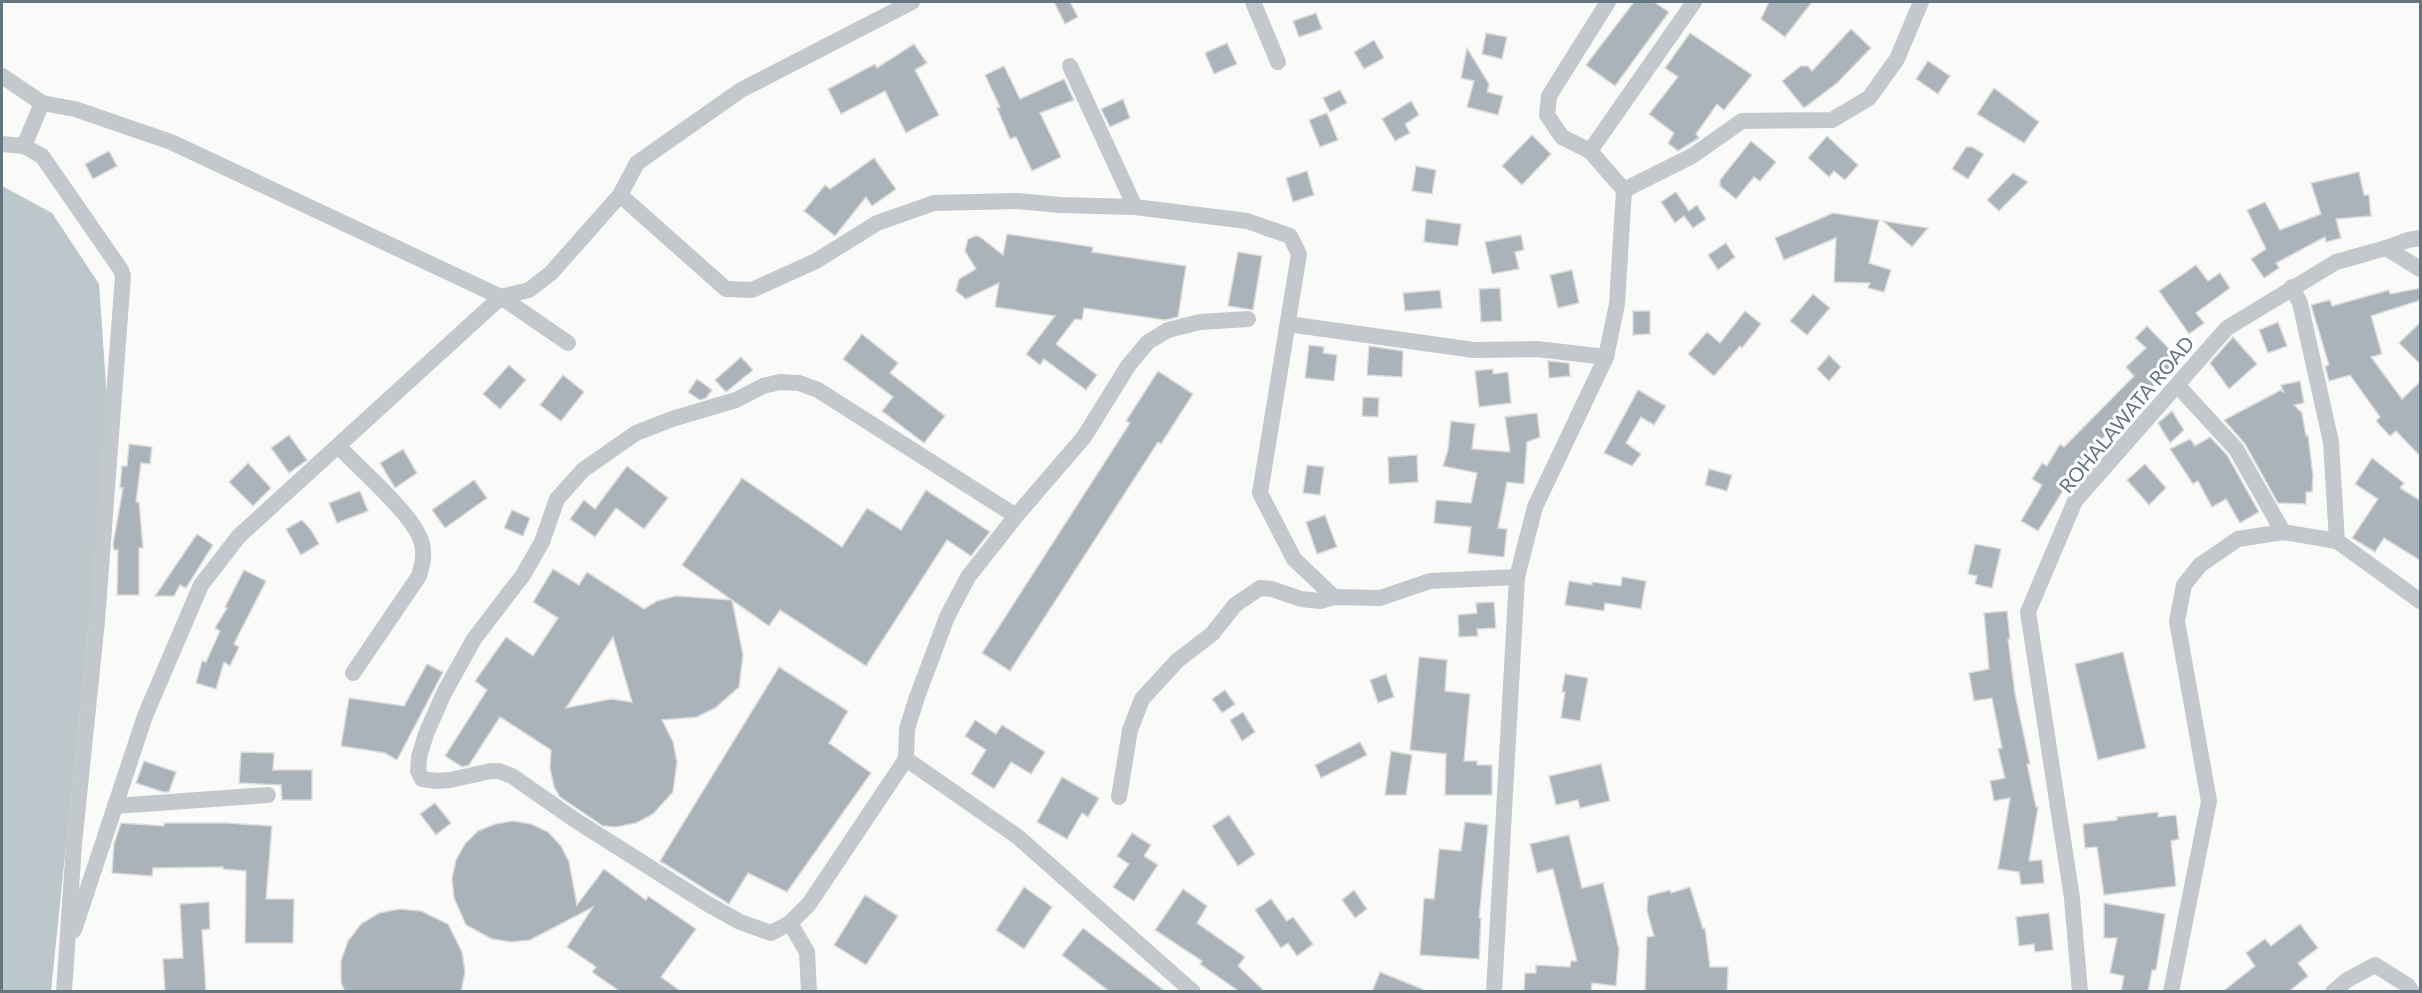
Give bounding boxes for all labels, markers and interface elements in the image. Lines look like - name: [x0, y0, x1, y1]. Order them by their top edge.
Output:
- street label: ROHALAWATA ROAD: [2053, 331, 2199, 497]

